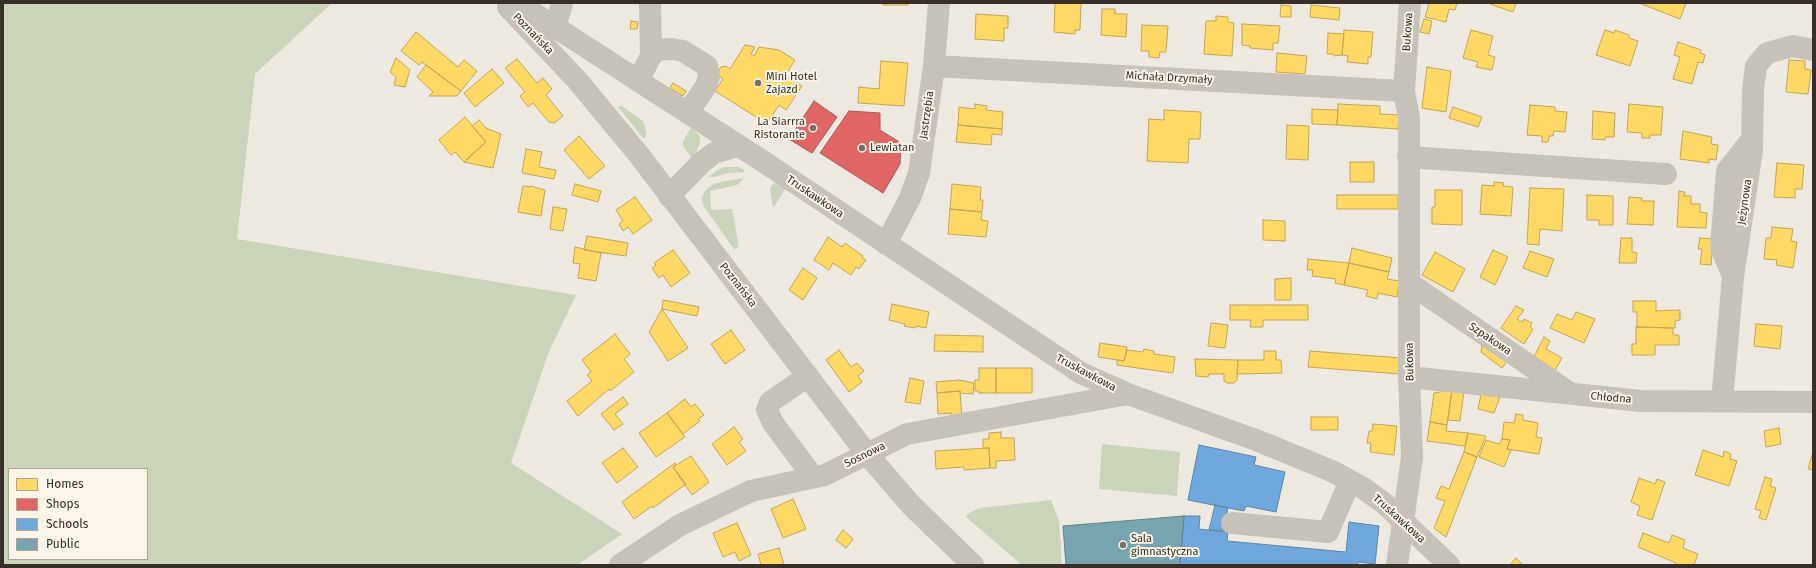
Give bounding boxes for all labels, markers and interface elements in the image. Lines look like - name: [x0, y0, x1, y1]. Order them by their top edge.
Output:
- street label: Poznańska: [510, 10, 556, 58]
- street label: Bukowa: [1400, 12, 1416, 52]
- street label: Michała Drzymały: [1125, 69, 1213, 87]
- place label: Mini Hotel Zajazd: [766, 70, 817, 96]
- marker: Mini Hotel Zajazd: [753, 78, 763, 88]
- street label: Jastrzębia: [917, 90, 937, 140]
- place label: La Siarrra Ristorante: [754, 115, 805, 141]
- marker: La Siarrra Ristorante: [808, 123, 818, 133]
- place label: Lewiatan: [870, 141, 914, 155]
- marker: Lewiatan: [857, 143, 867, 153]
- street label: Truskawkowa: [784, 173, 846, 221]
- street label: Jeżynowa: [1735, 178, 1755, 226]
- street label: Poznańska: [717, 260, 759, 310]
- street label: Szpakowa: [1466, 320, 1514, 358]
- street label: Bukowa: [1403, 342, 1417, 382]
- street label: Truskawkowa: [1054, 352, 1118, 394]
- street label: Chłodna: [1590, 390, 1632, 406]
- street label: Sosnowa: [842, 439, 888, 471]
- legend: [8, 468, 148, 560]
- text: Homes: [46, 477, 84, 491]
- street label: Truskawkowa: [1370, 492, 1428, 546]
- text: Shops: [46, 497, 79, 511]
- text: Schools: [46, 517, 88, 531]
- place label: Sala gimnastyczna: [1131, 532, 1198, 558]
- text: Public: [46, 537, 79, 551]
- marker: Sala gimnastyczna: [1118, 540, 1128, 550]

